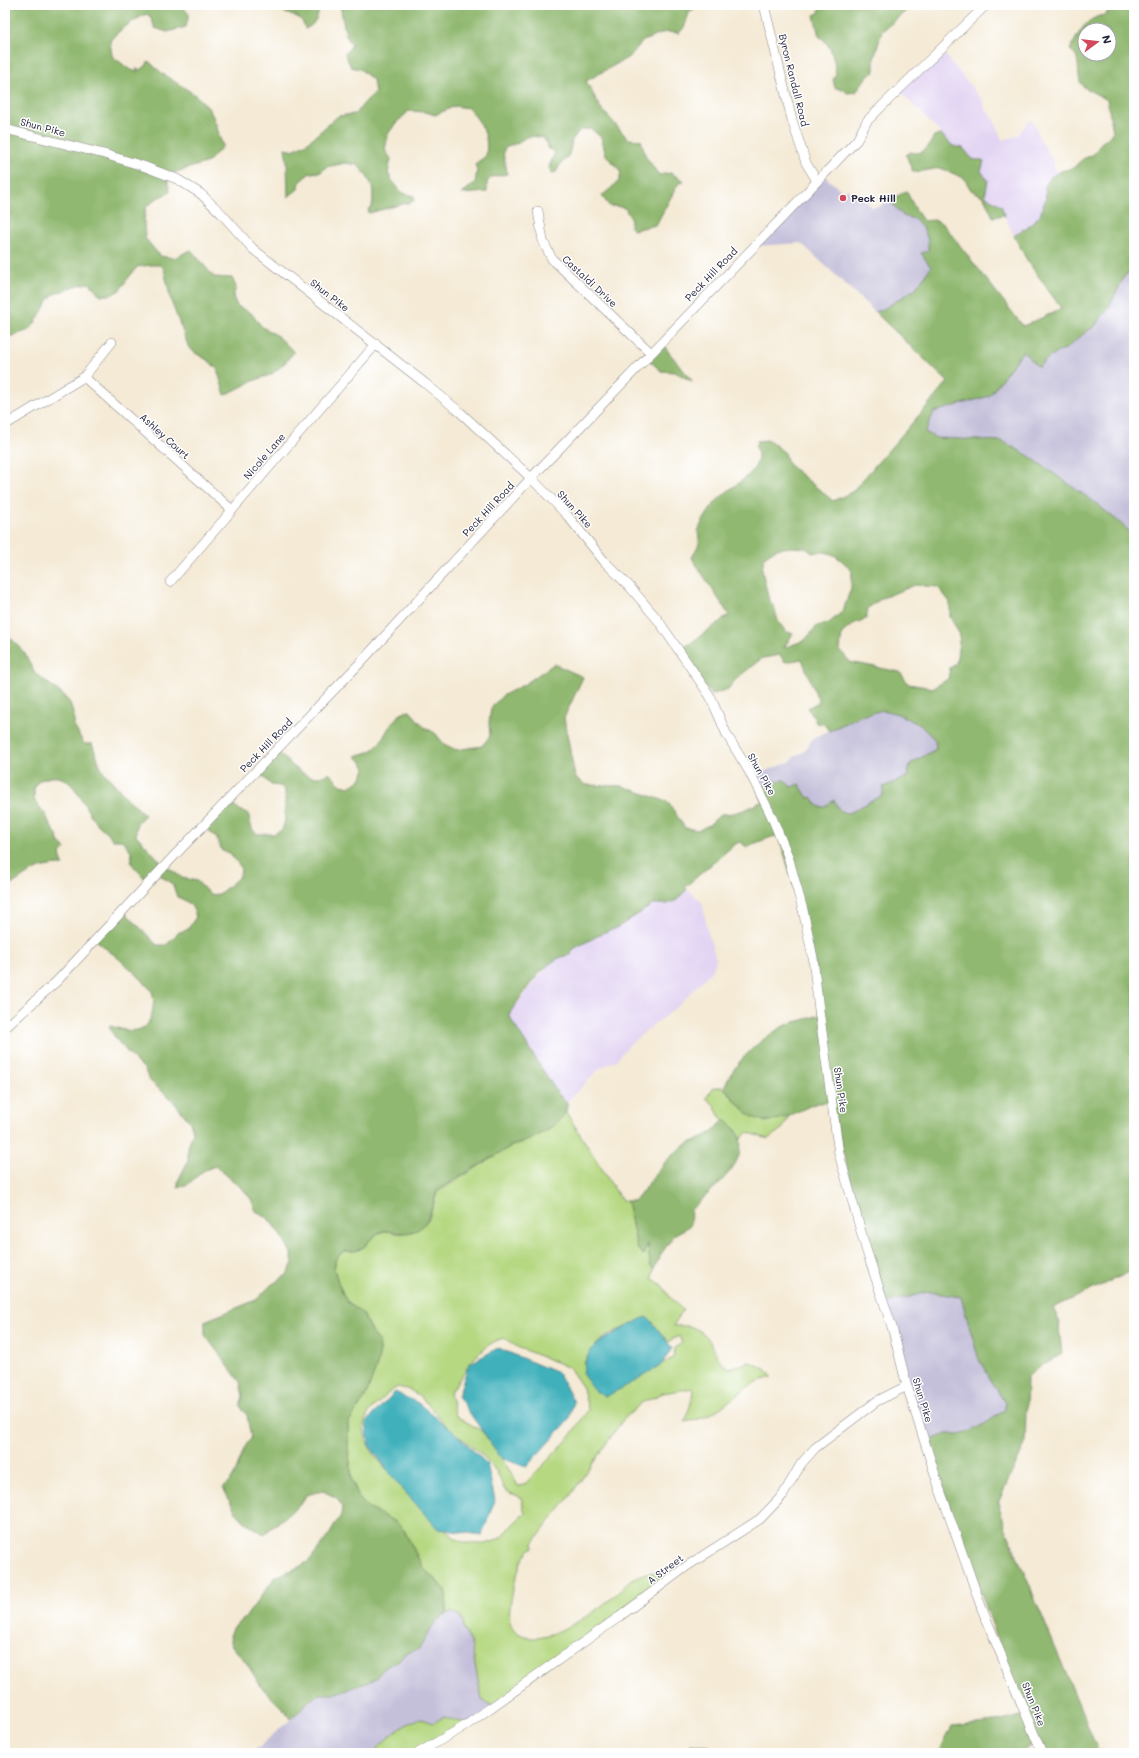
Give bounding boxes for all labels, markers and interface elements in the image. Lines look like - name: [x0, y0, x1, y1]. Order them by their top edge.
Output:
- north arrow: [1077, 22, 1117, 62]
- street label: Byron Randall Road: [776, 32, 812, 128]
- text: N: [1099, 33, 1115, 45]
- street label: Shun Pike: [19, 114, 67, 140]
- place label: Peck Hill: [851, 191, 896, 205]
- marker: Peck Hill: [838, 193, 848, 203]
- street label: Peck Hill Road: [682, 244, 740, 304]
- street label: Castaldi Drive: [559, 252, 621, 310]
- street label: Shun Pike: [308, 275, 352, 315]
- street label: Ashley Court: [137, 410, 193, 462]
- street label: Nicole Lane: [240, 430, 288, 482]
- street label: Peck Hill Road: [459, 479, 517, 539]
- street label: Shun Pike: [554, 487, 596, 531]
- street label: Peck Hill Road: [237, 715, 295, 775]
- street label: Shun Pike: [745, 750, 779, 798]
- street label: Shun Pike: [831, 1066, 851, 1114]
- street label: Shun Pike: [910, 1376, 936, 1424]
- street label: A Street: [644, 1551, 686, 1587]
- street label: Shun Pike: [1019, 1680, 1049, 1728]

